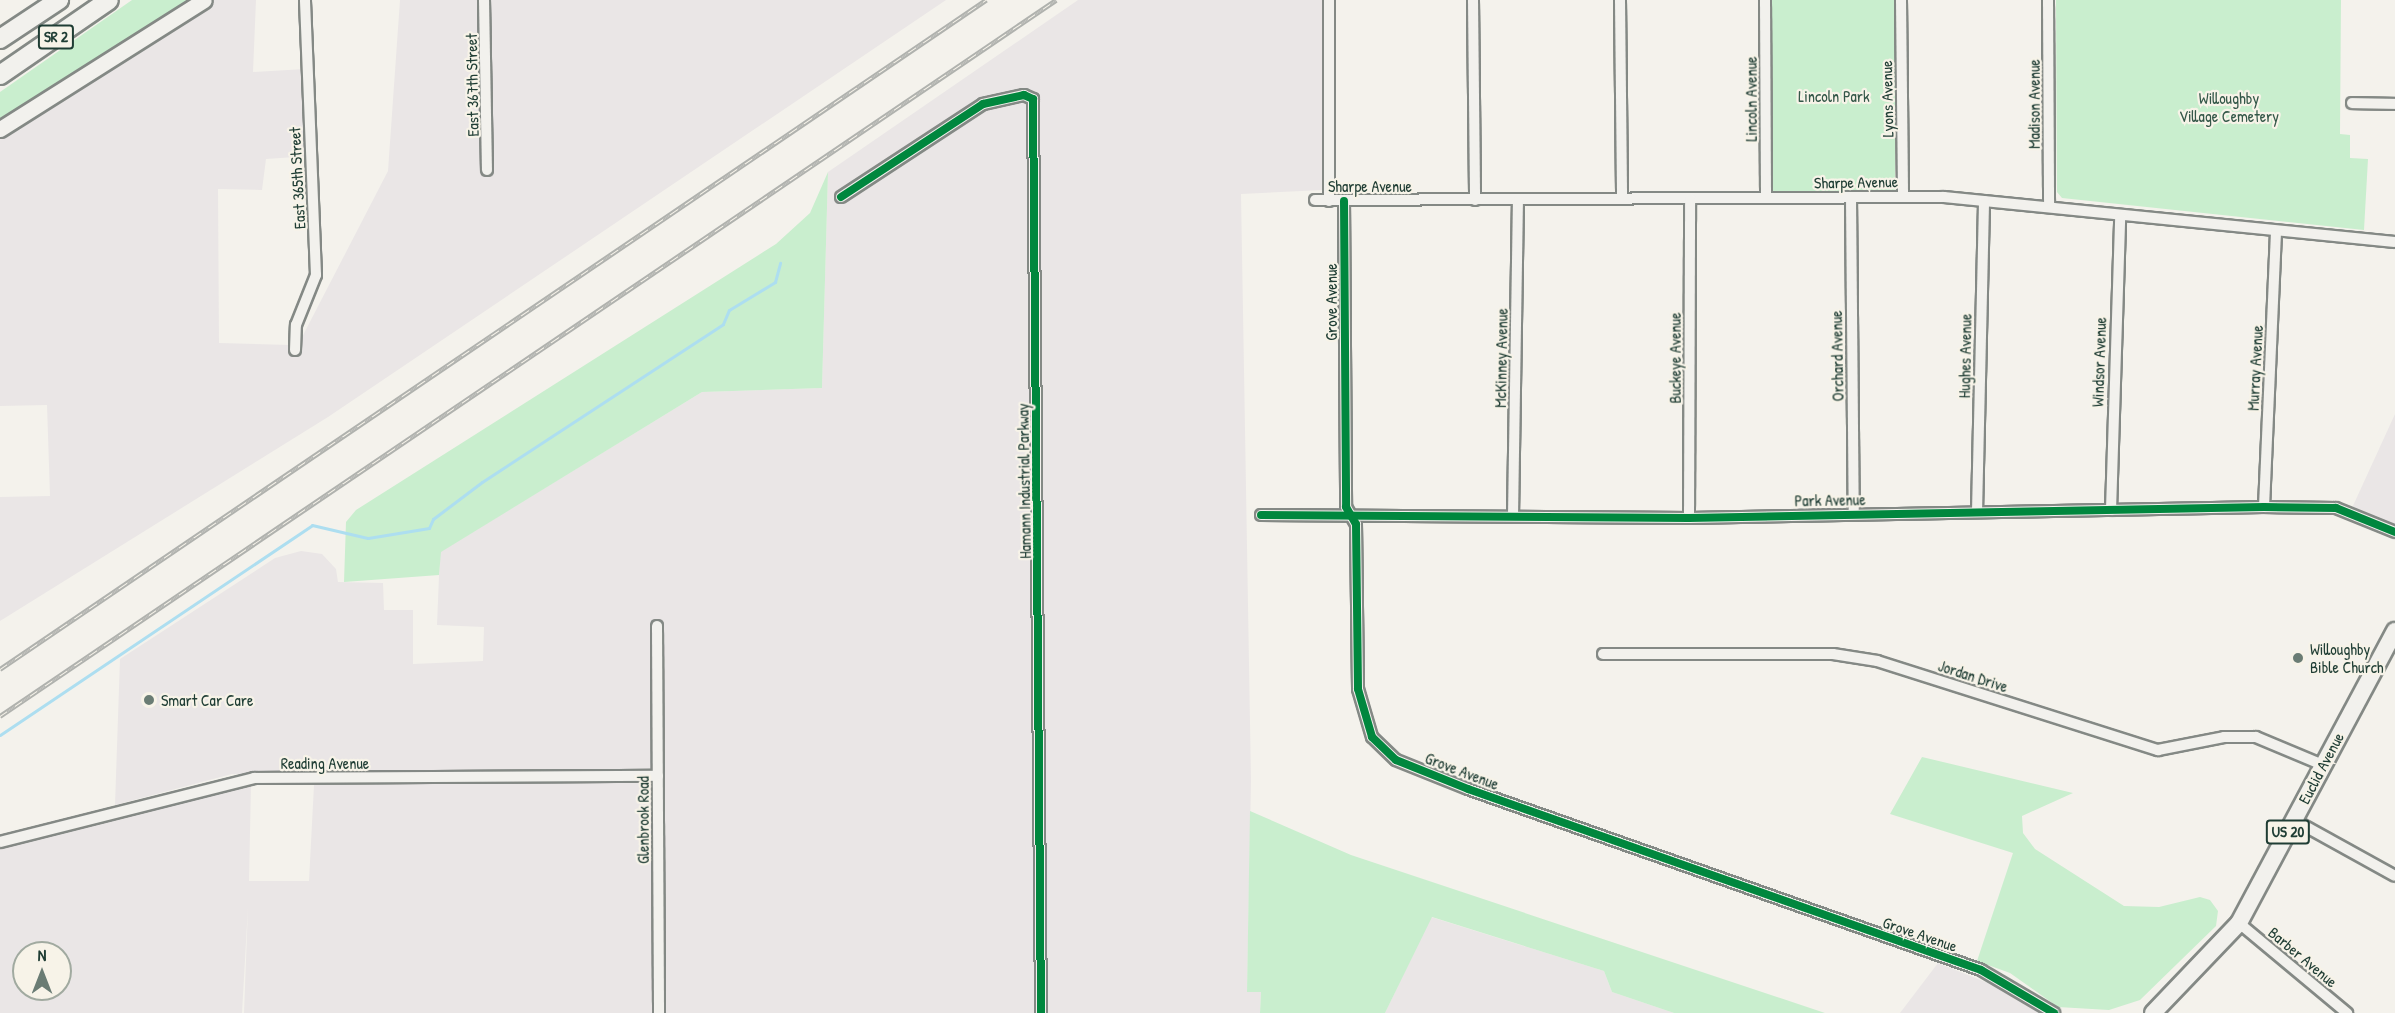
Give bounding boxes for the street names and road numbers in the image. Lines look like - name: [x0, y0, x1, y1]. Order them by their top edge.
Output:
- road number: SR 2: [36, 25, 76, 49]
- street label: East 367th Street: [461, 33, 483, 137]
- street label: Lincoln Avenue: [1741, 56, 1761, 142]
- street label: Madison Avenue: [2024, 59, 2044, 149]
- street label: Lyons Avenue: [1877, 60, 1897, 138]
- street label: East 365th Street: [285, 126, 309, 230]
- street label: Sharpe Avenue: [1814, 172, 1898, 192]
- street label: Sharpe Avenue: [1328, 176, 1412, 196]
- street label: Grove Avenue: [1321, 263, 1341, 341]
- street label: McKinney Avenue: [1491, 308, 1511, 408]
- street label: Orchard Avenue: [1827, 310, 1847, 402]
- street label: Buckeye Avenue: [1665, 312, 1685, 404]
- street label: Hughes Avenue: [1955, 314, 1975, 398]
- street label: Windsor Avenue: [2088, 317, 2110, 407]
- street label: Murray Avenue: [2243, 325, 2267, 411]
- street label: Hamann Industrial Parkway: [1013, 403, 1035, 559]
- street label: Park Avenue: [1794, 490, 1866, 510]
- street label: Jordan Drive: [1936, 656, 2010, 696]
- street label: Euclid Avenue: [2294, 729, 2348, 807]
- street label: Grove Avenue: [1422, 748, 1502, 794]
- street label: Reading Avenue: [281, 753, 369, 773]
- street label: Glenbrook Road: [633, 776, 653, 864]
- road number: US 20: [2266, 820, 2310, 844]
- street label: Grove Avenue: [1880, 912, 1960, 956]
- street label: Barber Avenue: [2265, 923, 2341, 991]

